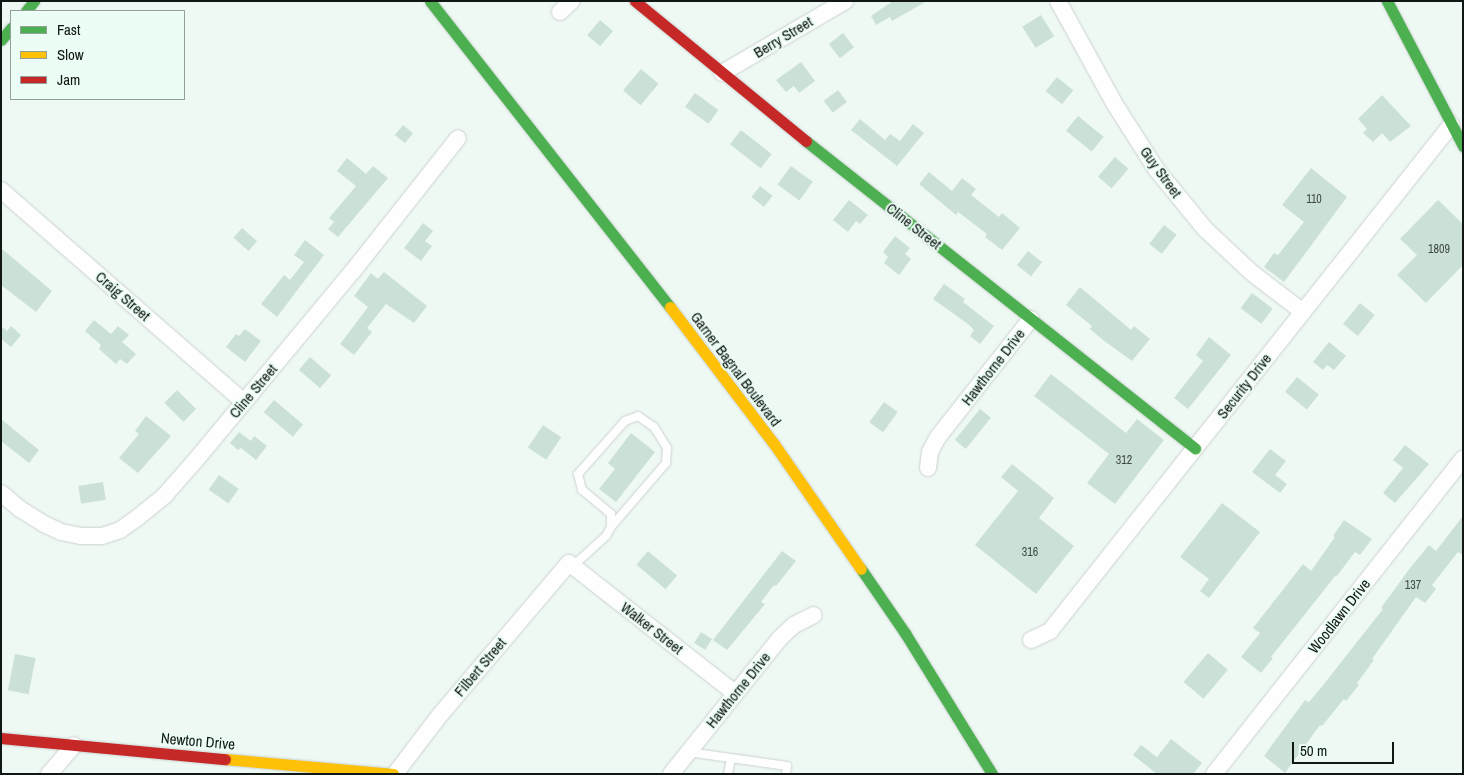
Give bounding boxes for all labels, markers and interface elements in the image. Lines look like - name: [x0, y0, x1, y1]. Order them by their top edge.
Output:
- legend: [10, 10, 185, 100]
- street label: Berry Street: [750, 12, 816, 62]
- text: Fast: [57, 19, 80, 40]
- text: Slow: [57, 44, 84, 65]
- text: Jam: [57, 69, 80, 90]
- street label: Guy Street: [1136, 143, 1186, 201]
- house number: 110: [1306, 193, 1322, 207]
- street label: Cline Street: [883, 199, 945, 253]
- house number: 1809: [1428, 243, 1450, 257]
- street label: Craig Street: [92, 267, 154, 325]
- street label: Garner Bagnal Boulevard: [687, 308, 785, 430]
- street label: Hawthorne Drive: [958, 325, 1028, 409]
- street label: Security Drive: [1213, 350, 1275, 422]
- street label: Cline Street: [225, 360, 281, 422]
- house number: 312: [1116, 454, 1132, 468]
- house number: 316: [1022, 546, 1038, 560]
- street label: Woodlawn Drive: [1304, 575, 1374, 657]
- house number: 137: [1405, 579, 1421, 593]
- street label: Walker Street: [617, 598, 687, 658]
- street label: Filbert Street: [450, 634, 510, 700]
- street label: Hawthorne Drive: [702, 648, 774, 732]
- street label: Newton Drive: [160, 729, 236, 753]
- scale bar: [1294, 732, 1396, 764]
- text: 50 m: [1300, 740, 1327, 761]

